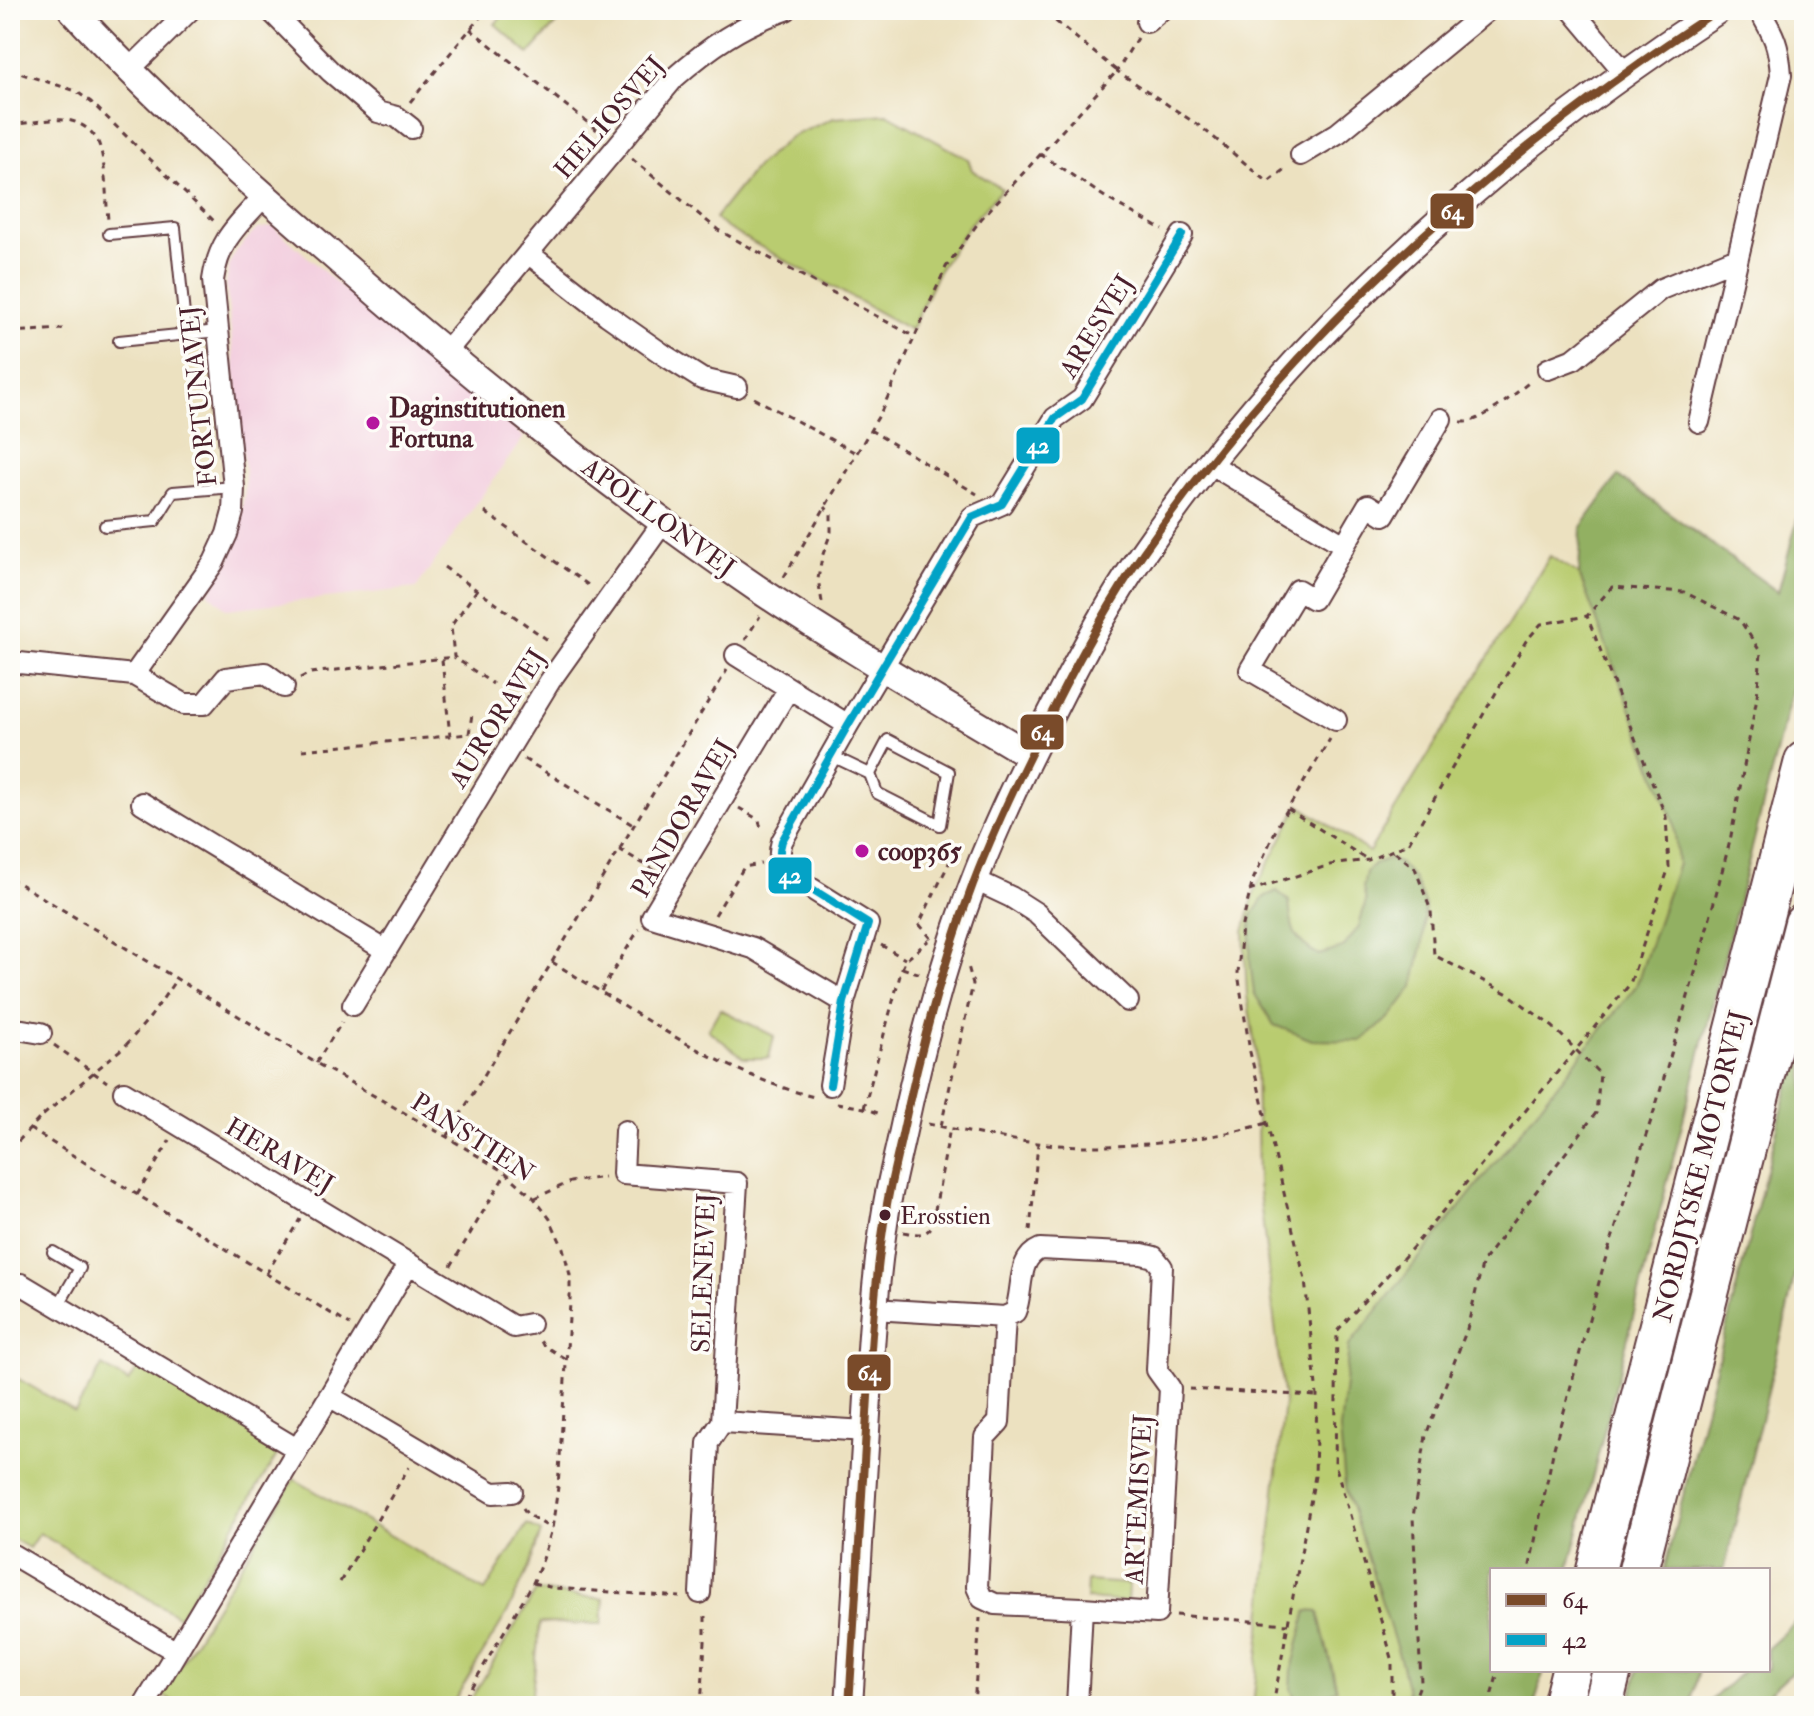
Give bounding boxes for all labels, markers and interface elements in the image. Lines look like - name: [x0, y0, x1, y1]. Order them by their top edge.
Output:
- street label: HELIOSVEJ: [548, 50, 672, 186]
- line badge: 64: [1429, 192, 1475, 230]
- text: 64: [1441, 198, 1466, 226]
- street label: ARESVEJ: [1052, 269, 1141, 385]
- street label: FORTUNAVEJ: [174, 304, 224, 488]
- place label: Daginstitutionen Fortuna: [389, 393, 566, 455]
- marker: Daginstitutionen Fortuna: [364, 414, 382, 432]
- line badge: 42: [1015, 426, 1061, 465]
- text: 42: [1025, 432, 1050, 460]
- street label: APOLLONVEJ: [575, 451, 741, 584]
- street label: AURORAVEJ: [442, 643, 553, 795]
- line badge: 64: [1019, 713, 1065, 751]
- text: 64: [1031, 719, 1056, 747]
- street label: PANDORAVEJ: [625, 734, 741, 903]
- place label: coop365: [878, 836, 962, 869]
- marker: coop365: [853, 842, 871, 860]
- line badge: 42: [767, 856, 813, 895]
- text: 42: [777, 862, 802, 890]
- street label: NORDJYSKE MOTORVEJ: [1647, 1007, 1755, 1325]
- street label: PANSTIEN: [405, 1086, 541, 1190]
- street label: HERAVEJ: [219, 1111, 340, 1201]
- street label: SELENEVEJ: [685, 1192, 723, 1354]
- place label: Erosstien: [900, 1201, 991, 1232]
- marker: Erosstien: [877, 1207, 893, 1223]
- line badge: 64: [846, 1353, 892, 1392]
- text: 64: [858, 1359, 883, 1387]
- street label: ARTEMISVEJ: [1119, 1413, 1159, 1586]
- legend: [1490, 1568, 1770, 1672]
- text: 64: [1562, 1585, 1588, 1616]
- text: 42: [1562, 1625, 1587, 1656]

